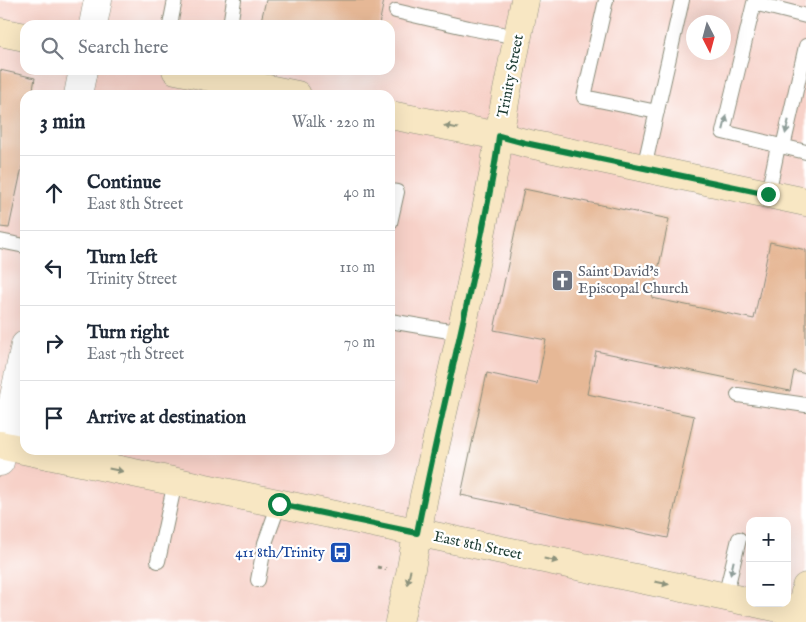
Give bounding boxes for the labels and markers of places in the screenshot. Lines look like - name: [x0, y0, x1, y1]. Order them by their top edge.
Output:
- place label: Saint David's Episcopal Church: [578, 262, 689, 298]
- church icon: Saint David's Episcopal Church: [550, 268, 574, 292]
- bus stop icon: 411 8th/Trinity: [329, 540, 353, 564]
- place label: 411 8th/Trinity: [235, 543, 326, 562]

